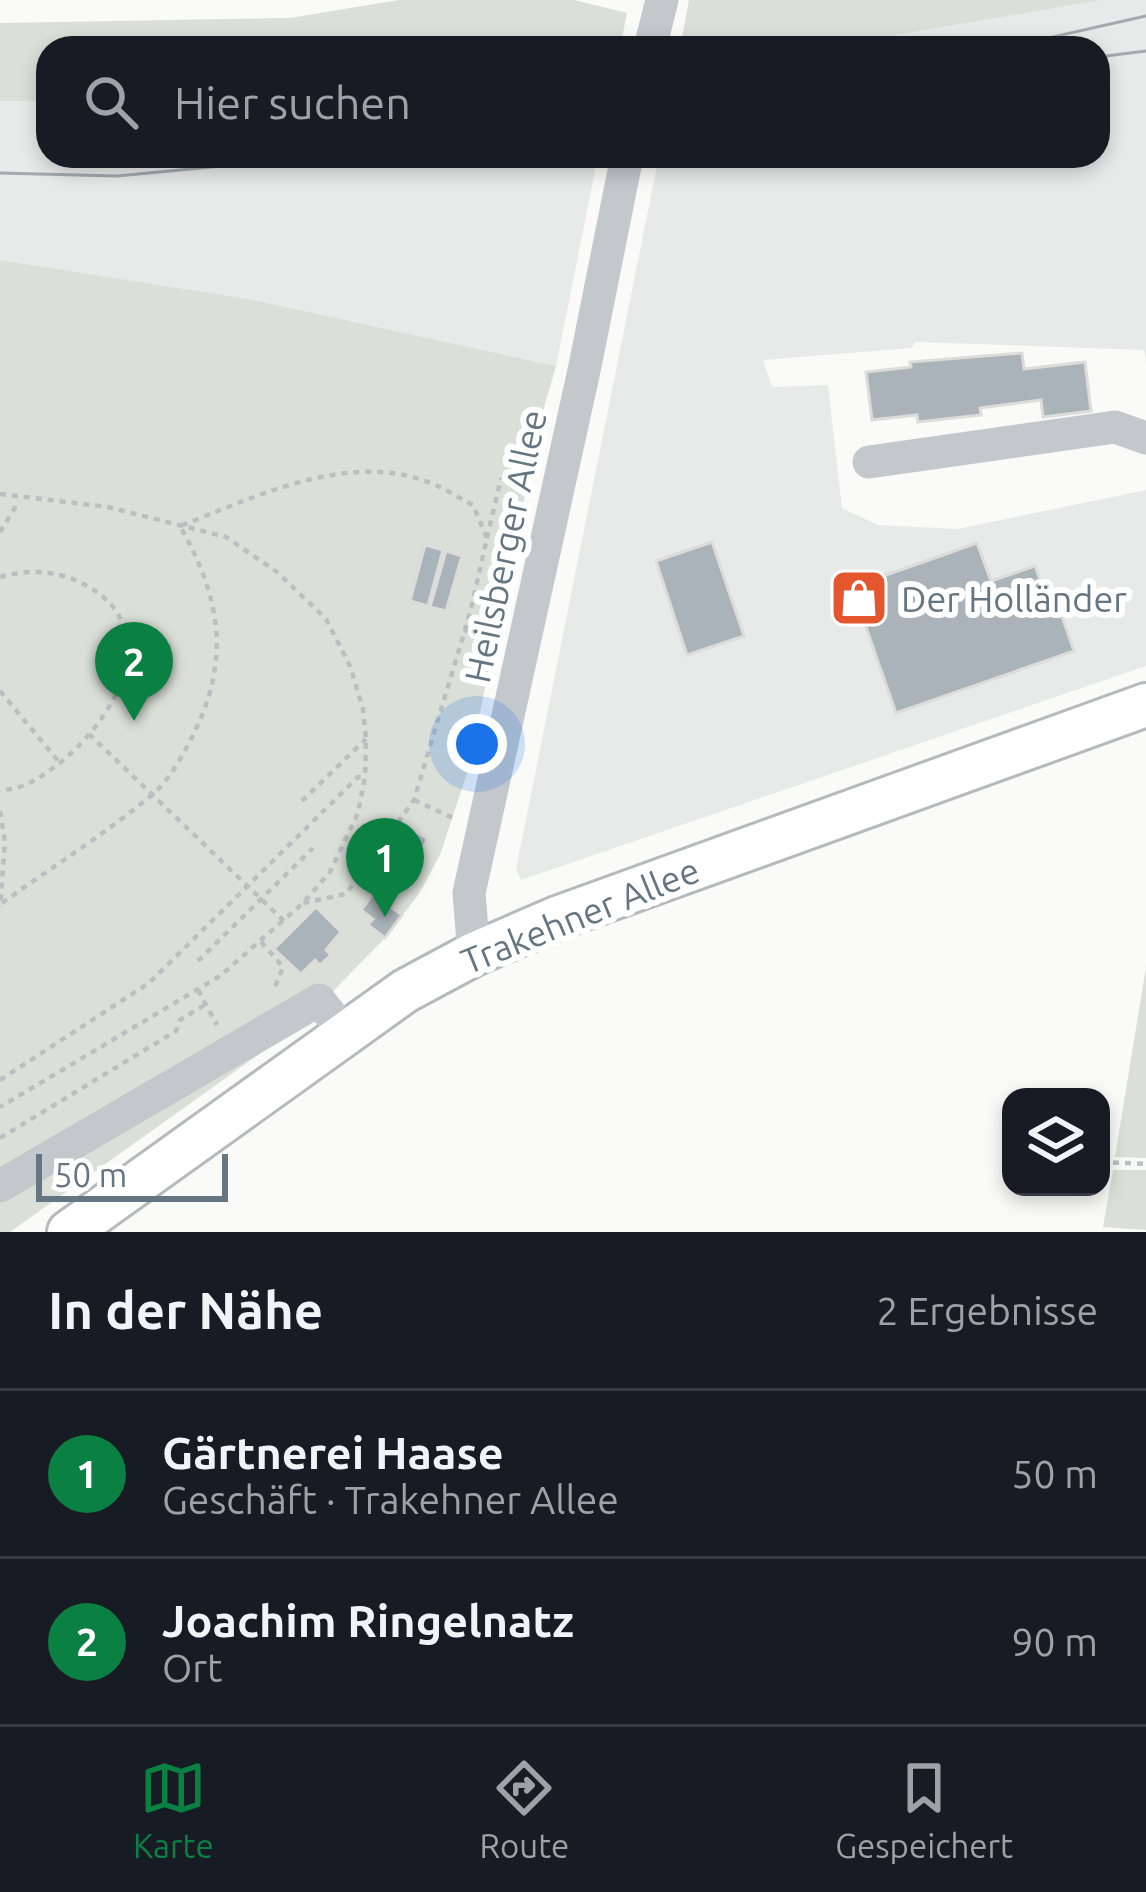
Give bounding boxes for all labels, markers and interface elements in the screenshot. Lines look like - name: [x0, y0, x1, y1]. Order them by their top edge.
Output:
- search box: [36, 36, 1110, 168]
- icon: search: [78, 69, 144, 135]
- text: Hier suchen: [174, 77, 411, 128]
- street label: Heilsberger Allee: [456, 406, 554, 686]
- shop icon: Der Holländer: [828, 567, 890, 629]
- place label: Der Holländer: [901, 578, 1127, 619]
- pin: 2: [95, 622, 173, 721]
- your location: [447, 714, 507, 774]
- pin: 1: [346, 818, 424, 917]
- street label: Trakehner Allee: [455, 849, 705, 981]
- map controls: [1002, 1088, 1110, 1196]
- button: layers: [1002, 1088, 1110, 1196]
- scale bar: [36, 1148, 228, 1201]
- text: 50 m: [54, 1156, 127, 1193]
- text: In der Nähe: [48, 1281, 323, 1339]
- text: 2 Ergebnisse: [877, 1289, 1098, 1332]
- text: Gärtnerei Haase: [162, 1427, 504, 1478]
- text: 1: [76, 1452, 98, 1495]
- text: 50 m: [1011, 1452, 1098, 1495]
- text: Geschäft · Trakehner Allee: [162, 1478, 619, 1521]
- text: Joachim Ringelnatz: [162, 1595, 574, 1646]
- text: 2: [76, 1620, 98, 1663]
- text: 90 m: [1011, 1620, 1098, 1663]
- text: Ort: [162, 1646, 222, 1689]
- tab: Karte: [133, 1755, 214, 1864]
- tab: Route: [480, 1755, 569, 1864]
- tab: Gespeichert: [835, 1755, 1013, 1864]

